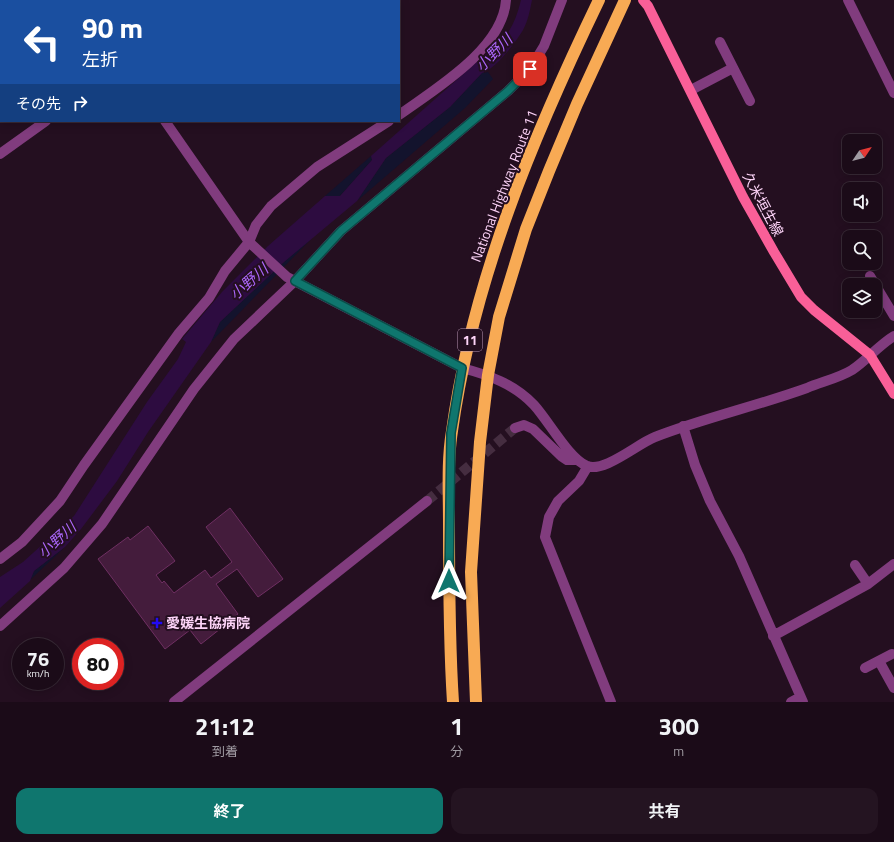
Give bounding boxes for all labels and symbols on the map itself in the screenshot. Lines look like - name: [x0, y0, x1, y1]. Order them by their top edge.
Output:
- water label: 小野川: [470, 27, 519, 77]
- pin: [513, 52, 547, 86]
- street label: National Highway Route 11: [465, 107, 542, 265]
- north arrow: [842, 134, 882, 174]
- street label: 久米垣生線: [738, 168, 789, 240]
- water label: 小野川: [224, 257, 275, 305]
- road number: 11: [458, 329, 482, 351]
- water label: 小野川: [32, 515, 83, 563]
- position arrow: [428, 560, 470, 602]
- place label: 愛媛生協病院: [166, 612, 250, 633]
- marker: 愛媛生協病院: [151, 617, 163, 629]
- speed limit sign: 80: [72, 638, 124, 690]

